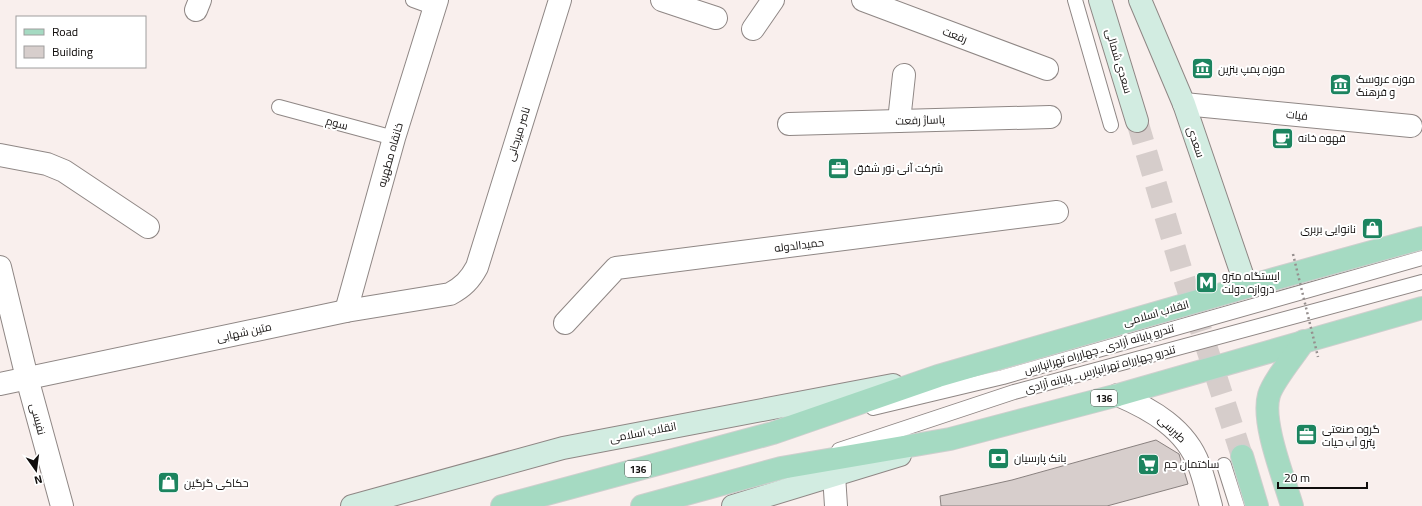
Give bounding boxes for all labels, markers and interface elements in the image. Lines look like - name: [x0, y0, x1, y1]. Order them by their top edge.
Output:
- legend: [16, 16, 146, 68]
- text: Road: [52, 20, 78, 43]
- street label: رفعت: [939, 21, 971, 49]
- street label: سعدی شمالی: [1100, 26, 1138, 96]
- text: Building: [52, 40, 93, 63]
- museum icon: موزه پمپ بنزین: [1190, 56, 1216, 82]
- place label: موزه پمپ بنزین: [1218, 59, 1285, 79]
- place label: موزه عروسک و فرهنگ: [1356, 69, 1415, 102]
- museum icon: موزه عروسک و فرهنگ: [1327, 72, 1353, 98]
- street label: ناصر میرجانی: [500, 104, 536, 164]
- street label: فیات: [1285, 104, 1309, 126]
- street label: پاساژ رفعت: [895, 109, 945, 131]
- street label: سوم: [324, 110, 350, 136]
- street label: خانقاه مطهریه: [371, 120, 409, 190]
- street label: سعدی: [1181, 124, 1211, 160]
- cafe icon: قهوه خانه: [1269, 125, 1295, 151]
- place label: قهوه خانه: [1298, 128, 1346, 148]
- office icon: شرکت آنی نور شفق: [826, 155, 852, 181]
- place label: شرکت آنی نور شفق: [854, 158, 943, 178]
- shop icon: نانوایی بربری: [1359, 216, 1385, 242]
- place label: نانوایی بربری: [1300, 219, 1356, 239]
- street label: حمیدالدوله: [773, 232, 825, 258]
- place label: ایستگاه مترو دروازه دولت: [1222, 266, 1280, 299]
- metro station icon: ایستگاه مترو دروازه دولت: [1194, 269, 1220, 295]
- street label: انقلاب اسلامی: [1121, 294, 1191, 332]
- street label: متین شهابی: [215, 316, 273, 348]
- street label: تندرو پایانه آزادی ـ چهارراه تهرانپارس: [1022, 318, 1176, 380]
- street label: تندرو چهارراه تهرانپارس ـ پایانه آزادی: [1022, 339, 1178, 399]
- road number: 136: [1091, 390, 1117, 406]
- street label: نفیسی: [24, 401, 52, 437]
- street label: طبرسی: [1153, 410, 1191, 448]
- street label: انقلاب اسلامی: [608, 416, 678, 448]
- place label: گروه صنعتی پترو آب حیات: [1322, 419, 1380, 452]
- office icon: گروه صنعتی پترو آب حیات: [1293, 422, 1319, 448]
- bank icon: بانک پارسیان: [986, 445, 1012, 471]
- place label: بانک پارسیان: [1014, 448, 1067, 468]
- north arrow: [16, 450, 56, 490]
- supermarket icon: ساختمان جم: [1135, 451, 1161, 477]
- place label: ساختمان جم: [1164, 454, 1219, 474]
- road number: 136: [625, 461, 651, 477]
- scale bar: [1278, 464, 1367, 490]
- text: 20 m: [1284, 466, 1310, 489]
- text: N: [32, 469, 44, 490]
- shop icon: حکاکی گرگین: [155, 470, 181, 496]
- place label: حکاکی گرگین: [184, 473, 249, 493]

